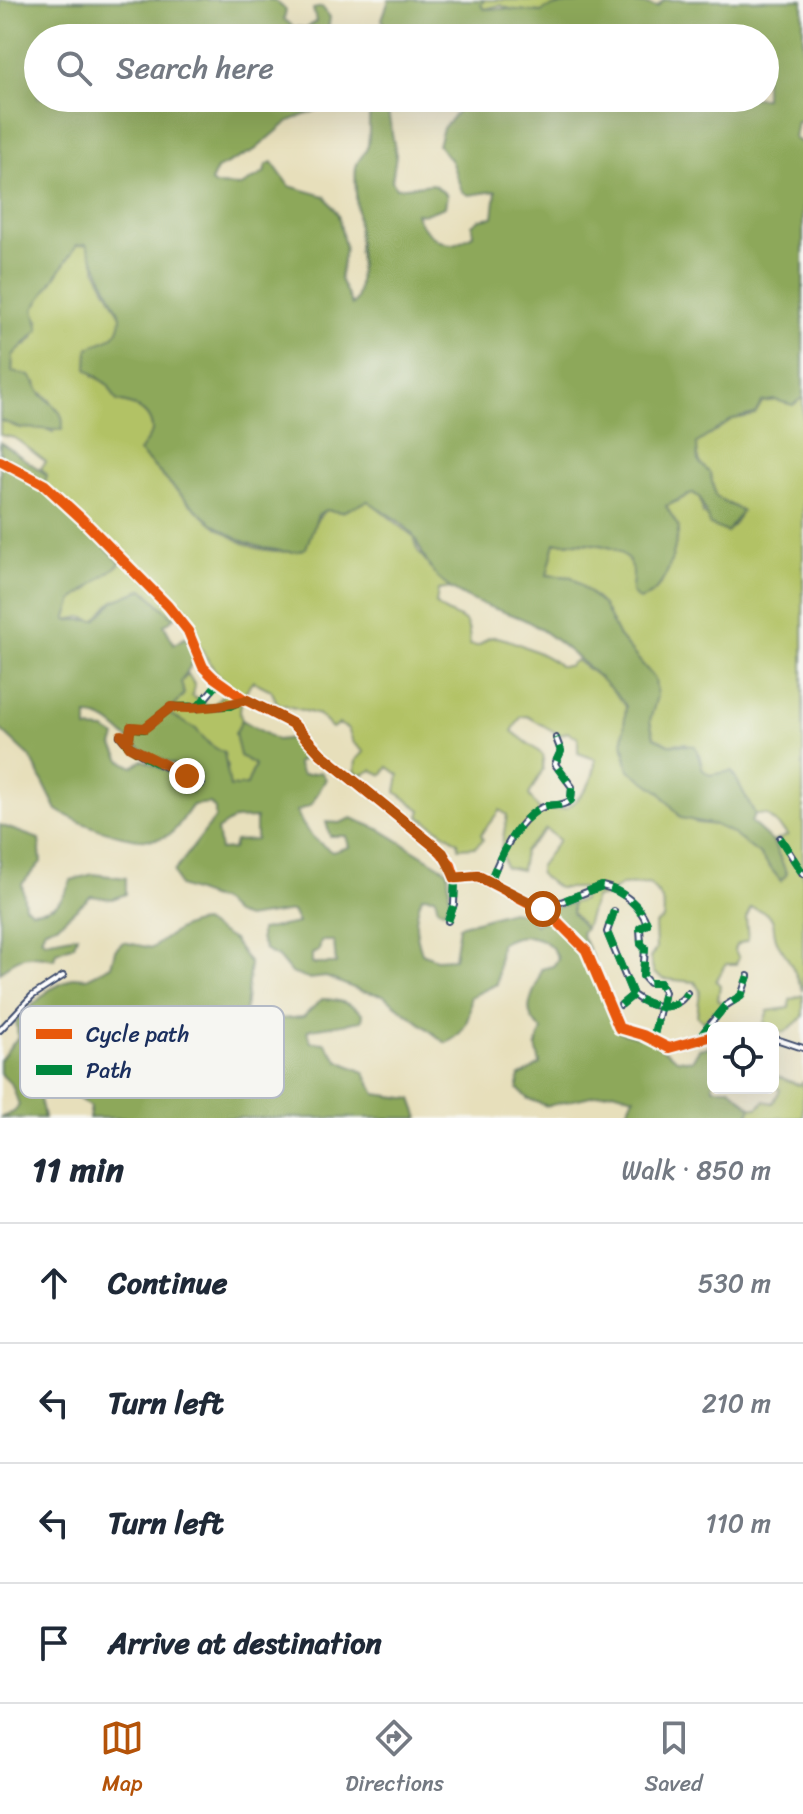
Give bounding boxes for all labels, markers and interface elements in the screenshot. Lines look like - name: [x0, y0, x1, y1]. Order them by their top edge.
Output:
- search box: [24, 24, 779, 112]
- text: Search here: [116, 41, 274, 95]
- icon: search: [52, 46, 96, 90]
- route end: [169, 758, 205, 794]
- route start: [525, 891, 561, 927]
- legend: [20, 1006, 284, 1098]
- text: Cycle path: [86, 1015, 189, 1054]
- map controls: [707, 1022, 779, 1094]
- button: locate: [707, 1022, 779, 1094]
- text: Path: [86, 1051, 132, 1090]
- text: 11 min: [32, 1140, 124, 1200]
- text: Walk · 850 m: [621, 1147, 771, 1193]
- text: Continue: [108, 1256, 227, 1310]
- text: 530 m: [698, 1260, 771, 1306]
- icon: ahead: [32, 1261, 76, 1305]
- text: Turn left: [108, 1376, 224, 1430]
- text: 210 m: [702, 1380, 771, 1426]
- icon: left: [32, 1381, 76, 1425]
- text: Turn left: [108, 1496, 224, 1550]
- text: 110 m: [706, 1500, 771, 1546]
- icon: left: [32, 1501, 76, 1545]
- text: Arrive at destination: [108, 1616, 382, 1670]
- icon: arrive: [32, 1621, 76, 1665]
- tab: Map: [100, 1716, 144, 1803]
- tab: Directions: [345, 1716, 444, 1803]
- tab: Saved: [645, 1716, 703, 1803]

